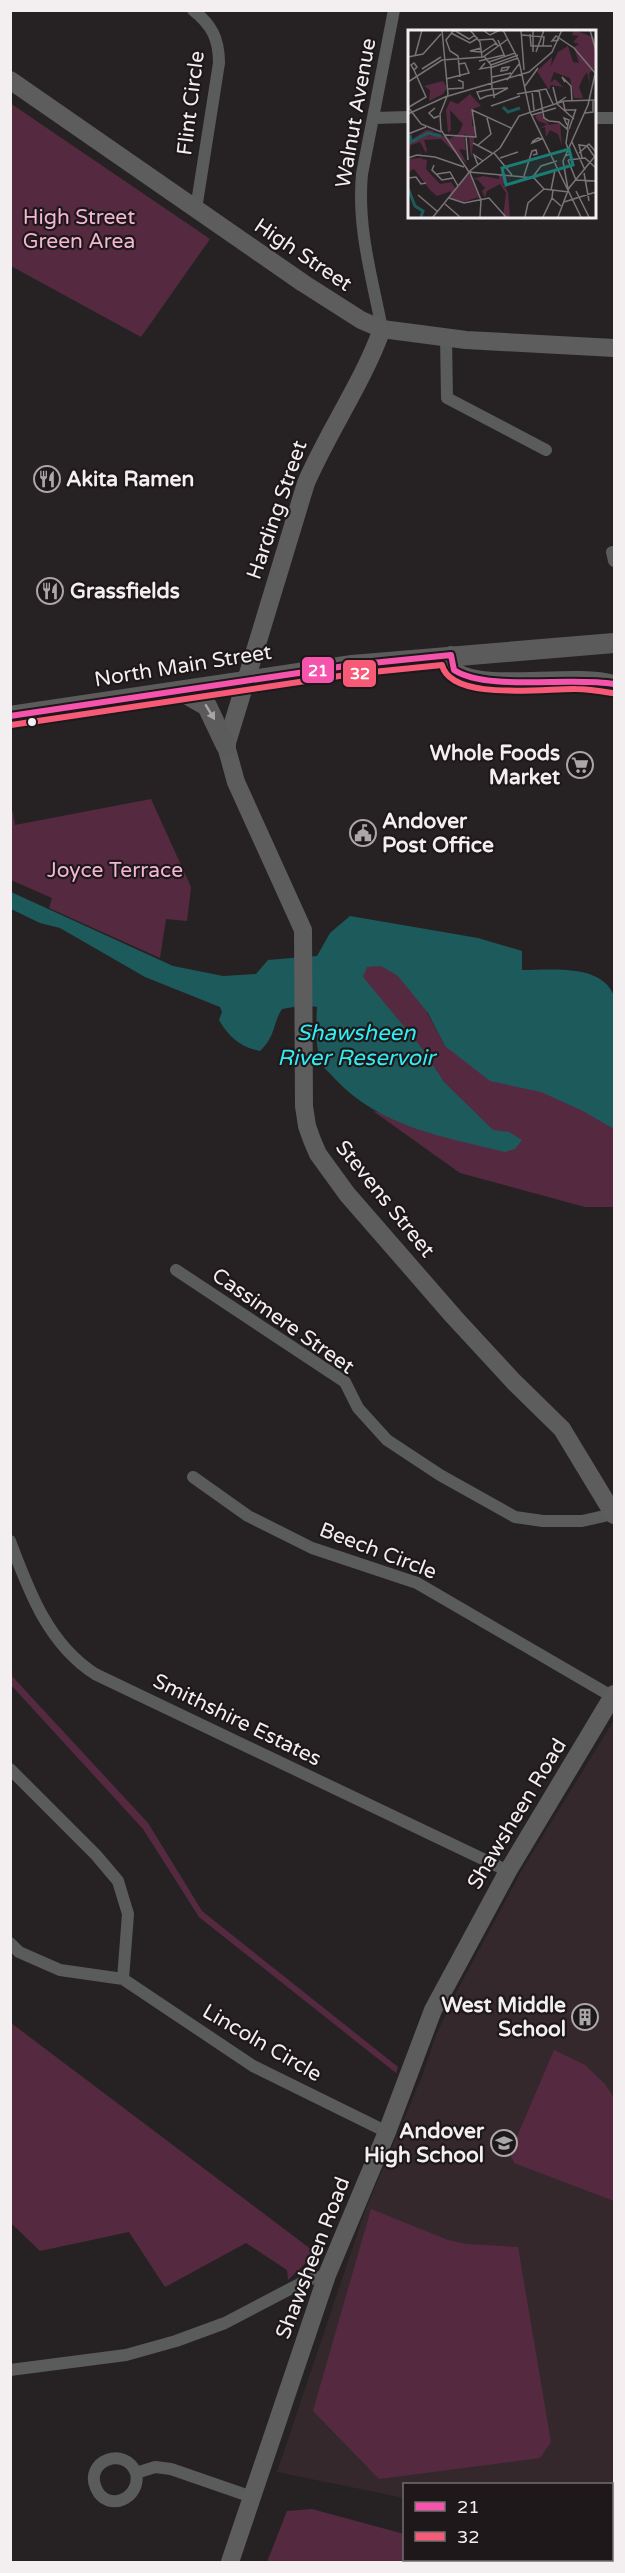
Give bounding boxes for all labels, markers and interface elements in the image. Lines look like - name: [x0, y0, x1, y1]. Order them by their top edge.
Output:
- inset map: [408, 30, 595, 218]
- street label: Walnut Avenue: [331, 36, 381, 190]
- street label: Flint Circle: [172, 49, 210, 157]
- park label: High Street Green Area: [23, 205, 135, 254]
- street label: High Street: [249, 213, 357, 297]
- street label: Harding Street: [242, 437, 312, 583]
- restaurant icon: Akita Ramen: [32, 464, 62, 494]
- place label: Akita Ramen: [66, 467, 194, 492]
- restaurant icon: Grassfields: [35, 576, 65, 606]
- place label: Grassfields: [70, 579, 180, 604]
- street label: North Main Street: [93, 640, 273, 692]
- line badge: 21: [301, 656, 335, 684]
- line badge: 32: [342, 659, 377, 688]
- text: 21: [308, 661, 328, 681]
- text: 32: [350, 664, 370, 684]
- one-way arrow: [204, 704, 215, 721]
- unlabelled marker: [26, 716, 38, 728]
- place label: Whole Foods Market: [430, 741, 560, 790]
- supermarket icon: Whole Foods Market: [565, 750, 595, 780]
- place label: Andover Post Office: [382, 809, 494, 858]
- public building icon: Andover Post Office: [348, 818, 378, 848]
- park label: Joyce Terrace: [47, 858, 183, 883]
- water label: Shawsheen River Reservoir: [277, 1020, 437, 1071]
- street label: Stevens Street: [330, 1135, 440, 1263]
- street label: Cassimere Street: [207, 1263, 359, 1379]
- street label: Beech Circle: [316, 1517, 440, 1585]
- street label: Smithshire Estates: [149, 1668, 325, 1772]
- street label: Shawsheen Road: [462, 1734, 572, 1894]
- place label: West Middle School: [441, 1993, 566, 2042]
- street label: Lincoln Circle: [198, 1999, 326, 2087]
- building icon: West Middle School: [570, 2002, 600, 2032]
- place label: Andover High School: [364, 2119, 485, 2168]
- school or university icon: Andover High School: [489, 2128, 519, 2158]
- street label: Shawsheen Road: [271, 2173, 355, 2343]
- legend: [403, 2483, 613, 2561]
- text: 21: [457, 2496, 480, 2518]
- text: 32: [457, 2526, 480, 2548]

